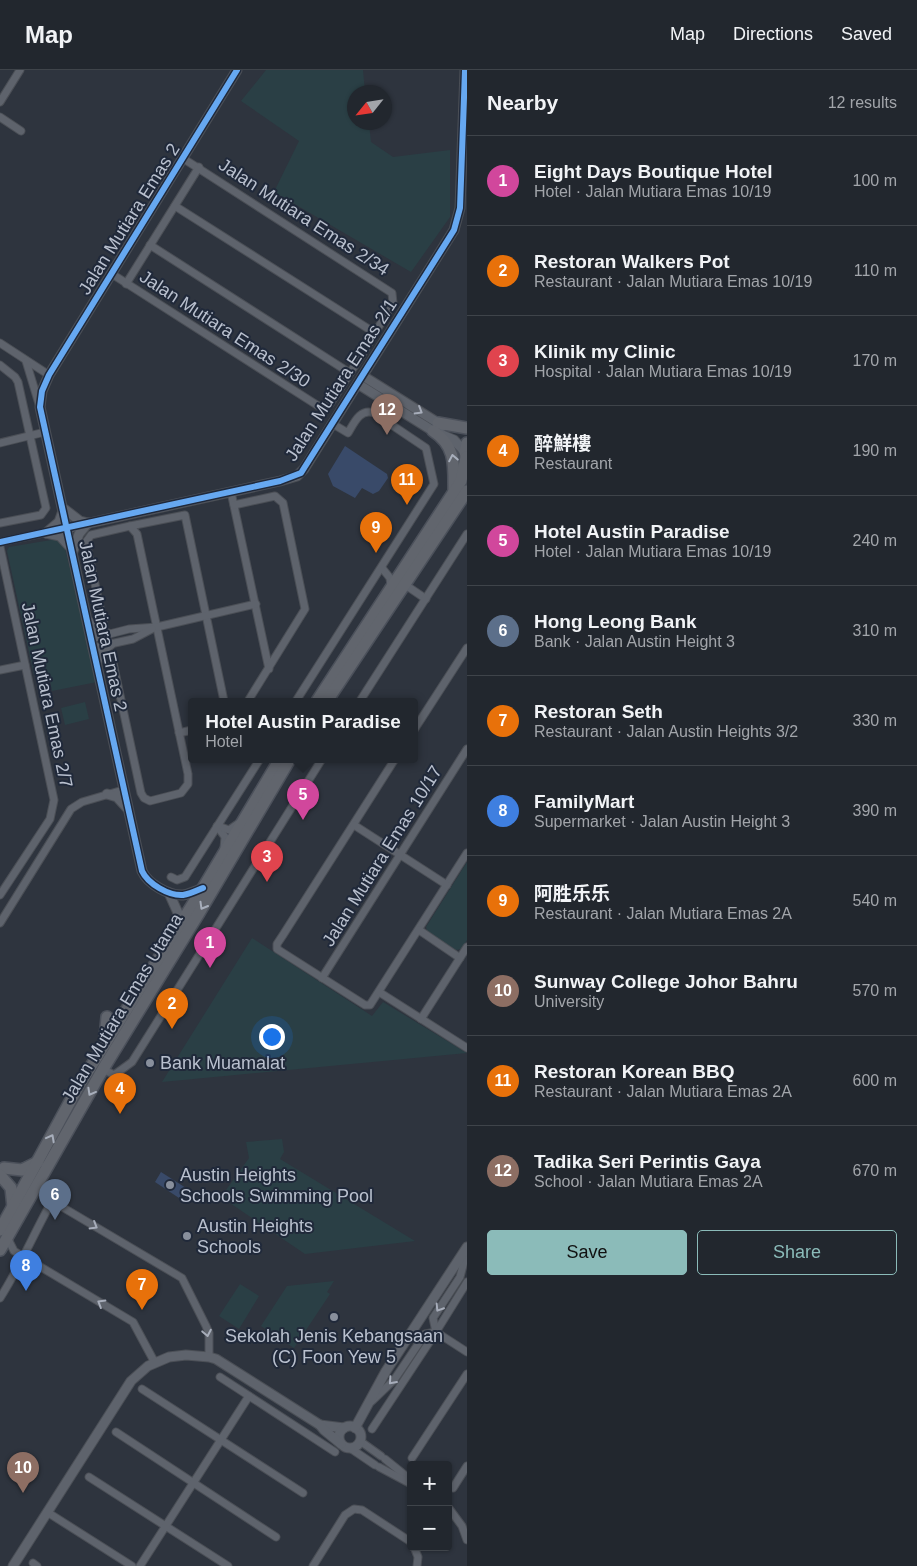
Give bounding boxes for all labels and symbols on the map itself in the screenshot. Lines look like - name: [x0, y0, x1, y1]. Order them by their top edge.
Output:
- north arrow: [347, 85, 392, 130]
- street label: Jalan Mutiara Emas 2: [74, 140, 184, 298]
- street label: Jalan Mutiara Emas 2/34: [215, 154, 393, 280]
- street label: Jalan Mutiara Emas 2/30: [136, 266, 314, 392]
- street label: Jalan Mutiara Emas 2/1: [281, 295, 401, 465]
- pin: 12: [371, 394, 403, 435]
- one-way arrow: [413, 405, 422, 414]
- one-way arrow: [448, 453, 458, 462]
- pin: 11: [391, 464, 423, 505]
- pin: 9: [360, 512, 392, 553]
- street label: Jalan Mutiara Emas 2: [75, 539, 131, 713]
- street label: Jalan Mutiara Emas 2/7: [18, 600, 76, 790]
- street label: Jalan Mutiara Emas 10/17: [318, 762, 446, 950]
- pin: 5: [287, 779, 319, 820]
- pin: 3: [251, 841, 283, 882]
- one-way arrow: [199, 901, 209, 910]
- street label: Jalan Mutiara Emas Utama: [58, 909, 187, 1106]
- pin: 1: [194, 927, 226, 968]
- pin: 2: [156, 988, 188, 1029]
- your location: [259, 1024, 285, 1050]
- place label: Bank Muamalat: [160, 1053, 285, 1073]
- marker: Bank Muamalat: [144, 1057, 156, 1069]
- pin: 4: [104, 1073, 136, 1114]
- one-way arrow: [87, 1086, 97, 1095]
- one-way arrow: [45, 1134, 55, 1143]
- place label: Austin Heights Schools Swimming Pool: [180, 1165, 373, 1206]
- pin: 6: [39, 1179, 71, 1220]
- marker: Austin Heights Schools Swimming Pool: [164, 1179, 176, 1191]
- place label: Austin Heights Schools: [197, 1216, 313, 1257]
- one-way arrow: [89, 1220, 98, 1230]
- marker: Austin Heights Schools: [181, 1230, 193, 1242]
- pin: 8: [10, 1250, 42, 1291]
- pin: 7: [126, 1269, 158, 1310]
- one-way arrow: [97, 1299, 106, 1309]
- one-way arrow: [436, 1302, 446, 1311]
- marker: Sekolah Jenis Kebangsaan (C) Foon Yew 5: [328, 1311, 340, 1323]
- place label: Sekolah Jenis Kebangsaan (C) Foon Yew 5: [225, 1326, 443, 1367]
- one-way arrow: [201, 1328, 212, 1337]
- one-way arrow: [388, 1376, 397, 1385]
- pin: 10: [7, 1452, 39, 1493]

